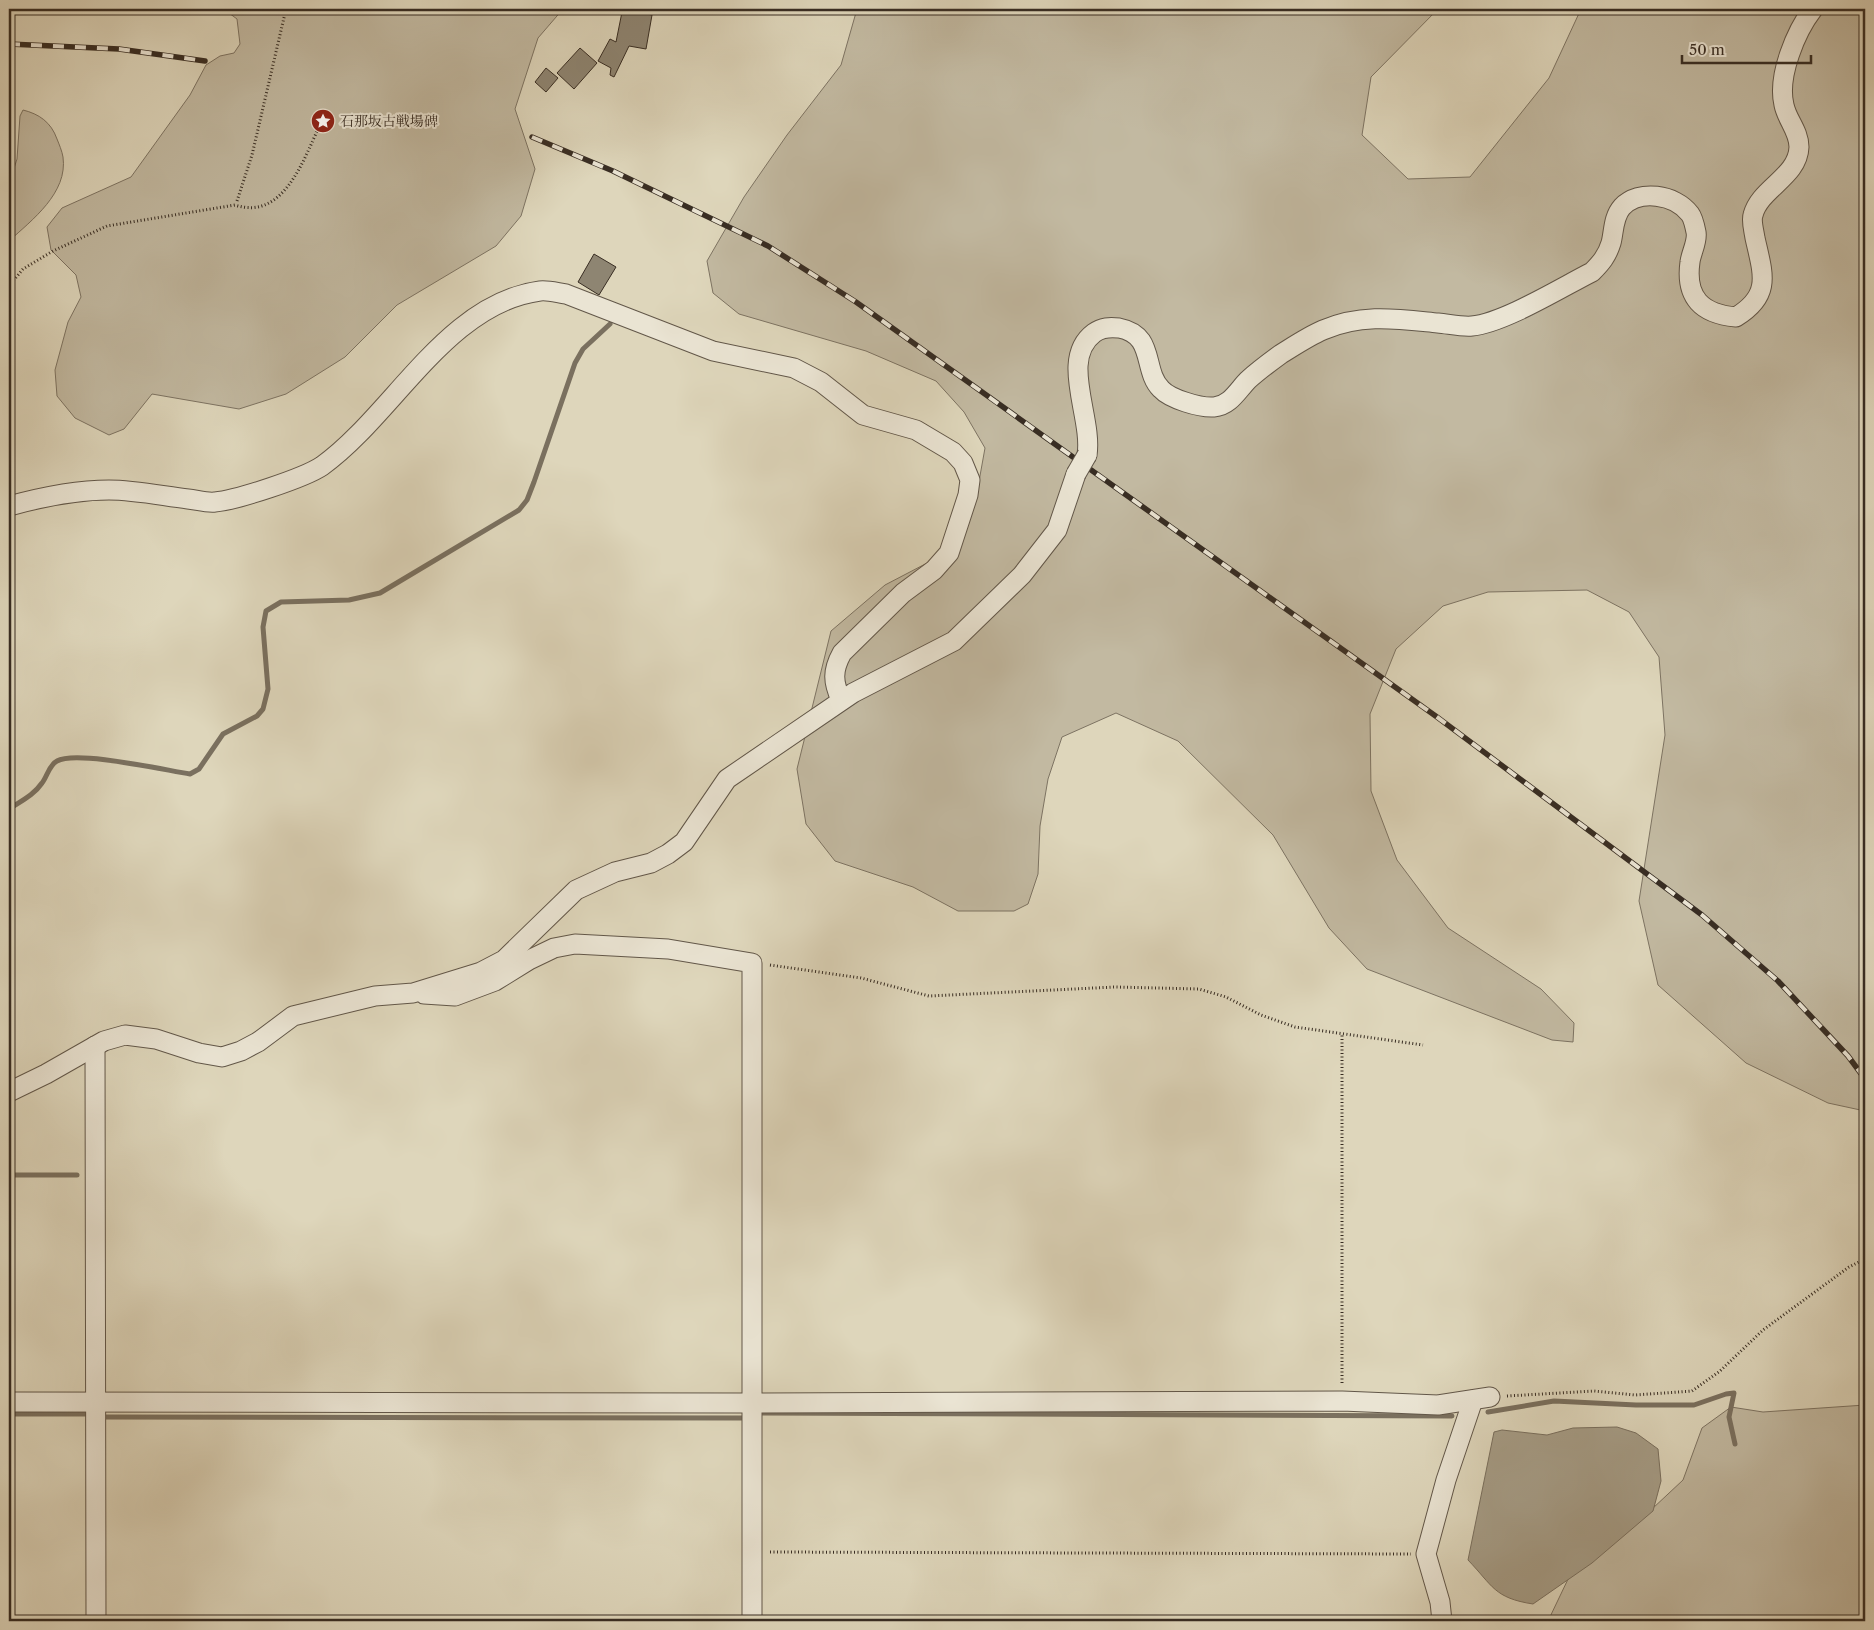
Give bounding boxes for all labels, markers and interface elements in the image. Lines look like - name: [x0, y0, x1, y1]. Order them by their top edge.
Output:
- scale bar: [1682, 32, 1810, 64]
- text: 50 m: [1689, 40, 1725, 59]
- place icon: 石那坂古戦場碑: [310, 108, 336, 134]
- place label: 石那坂古戦場碑: [340, 112, 438, 130]

